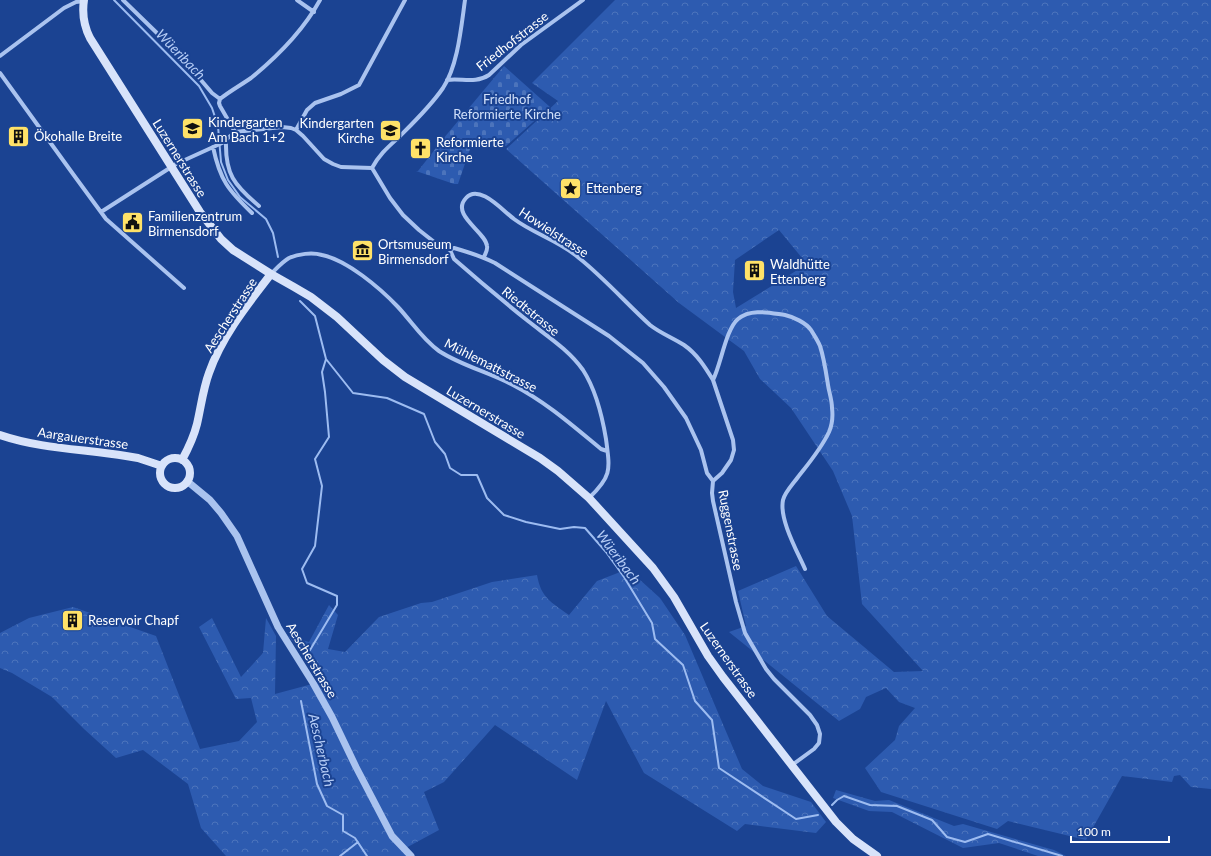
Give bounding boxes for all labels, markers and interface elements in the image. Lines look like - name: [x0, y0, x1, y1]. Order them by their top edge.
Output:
- street label: Friedhofstrasse: [473, 8, 551, 74]
- water label: Wüeribach: [153, 25, 209, 83]
- park label: Friedhof Reformierte Kirche: [453, 91, 561, 122]
- place label: Kindergarten Am Bach 1+2: [208, 114, 285, 145]
- place label: Kindergarten Kirche: [300, 115, 374, 146]
- street label: Luzernerstrasse: [150, 116, 210, 200]
- school or university icon: Kindergarten Am Bach 1+2: [179, 116, 205, 142]
- school or university icon: Kindergarten Kirche: [377, 117, 403, 143]
- building icon: Ökohalle Breite: [5, 123, 31, 149]
- place label: Ökohalle Breite: [34, 128, 122, 144]
- place label: Reformierte Kirche: [436, 134, 504, 165]
- church icon: Reformierte Kirche: [408, 136, 434, 162]
- place icon: Ettenberg: [557, 175, 583, 201]
- place label: Ettenberg: [586, 180, 642, 196]
- street label: Howielstrasse: [516, 204, 592, 261]
- place label: Familienzentrum Birmensdorf: [148, 208, 242, 239]
- public building icon: Familienzentrum Birmensdorf: [119, 210, 145, 236]
- place label: Ortsmuseum Birmensdorf: [378, 236, 452, 267]
- museum icon: Ortsmuseum Birmensdorf: [350, 238, 376, 264]
- place label: Waldhütte Ettenberg: [770, 256, 830, 287]
- building icon: Waldhütte Ettenberg: [742, 258, 768, 284]
- street label: Aescherstrasse: [200, 275, 260, 355]
- street label: Riedtstrasse: [499, 283, 563, 339]
- street label: Mühlemattstrasse: [442, 335, 540, 395]
- street label: Luzernerstrasse: [444, 382, 528, 442]
- street label: Aargauerstrasse: [37, 424, 129, 452]
- street label: Ruggenstrasse: [715, 488, 747, 572]
- water label: Wüeribach: [593, 527, 645, 587]
- building icon: Reservoir Chapf: [60, 607, 86, 633]
- place label: Reservoir Chapf: [88, 612, 179, 628]
- street label: Aescherstrasse: [283, 619, 341, 701]
- street label: Luzernerstrasse: [697, 619, 761, 701]
- water label: Aescherbach: [305, 711, 339, 788]
- scale bar: [1071, 818, 1169, 844]
- text: 100 m: [1077, 824, 1111, 839]

